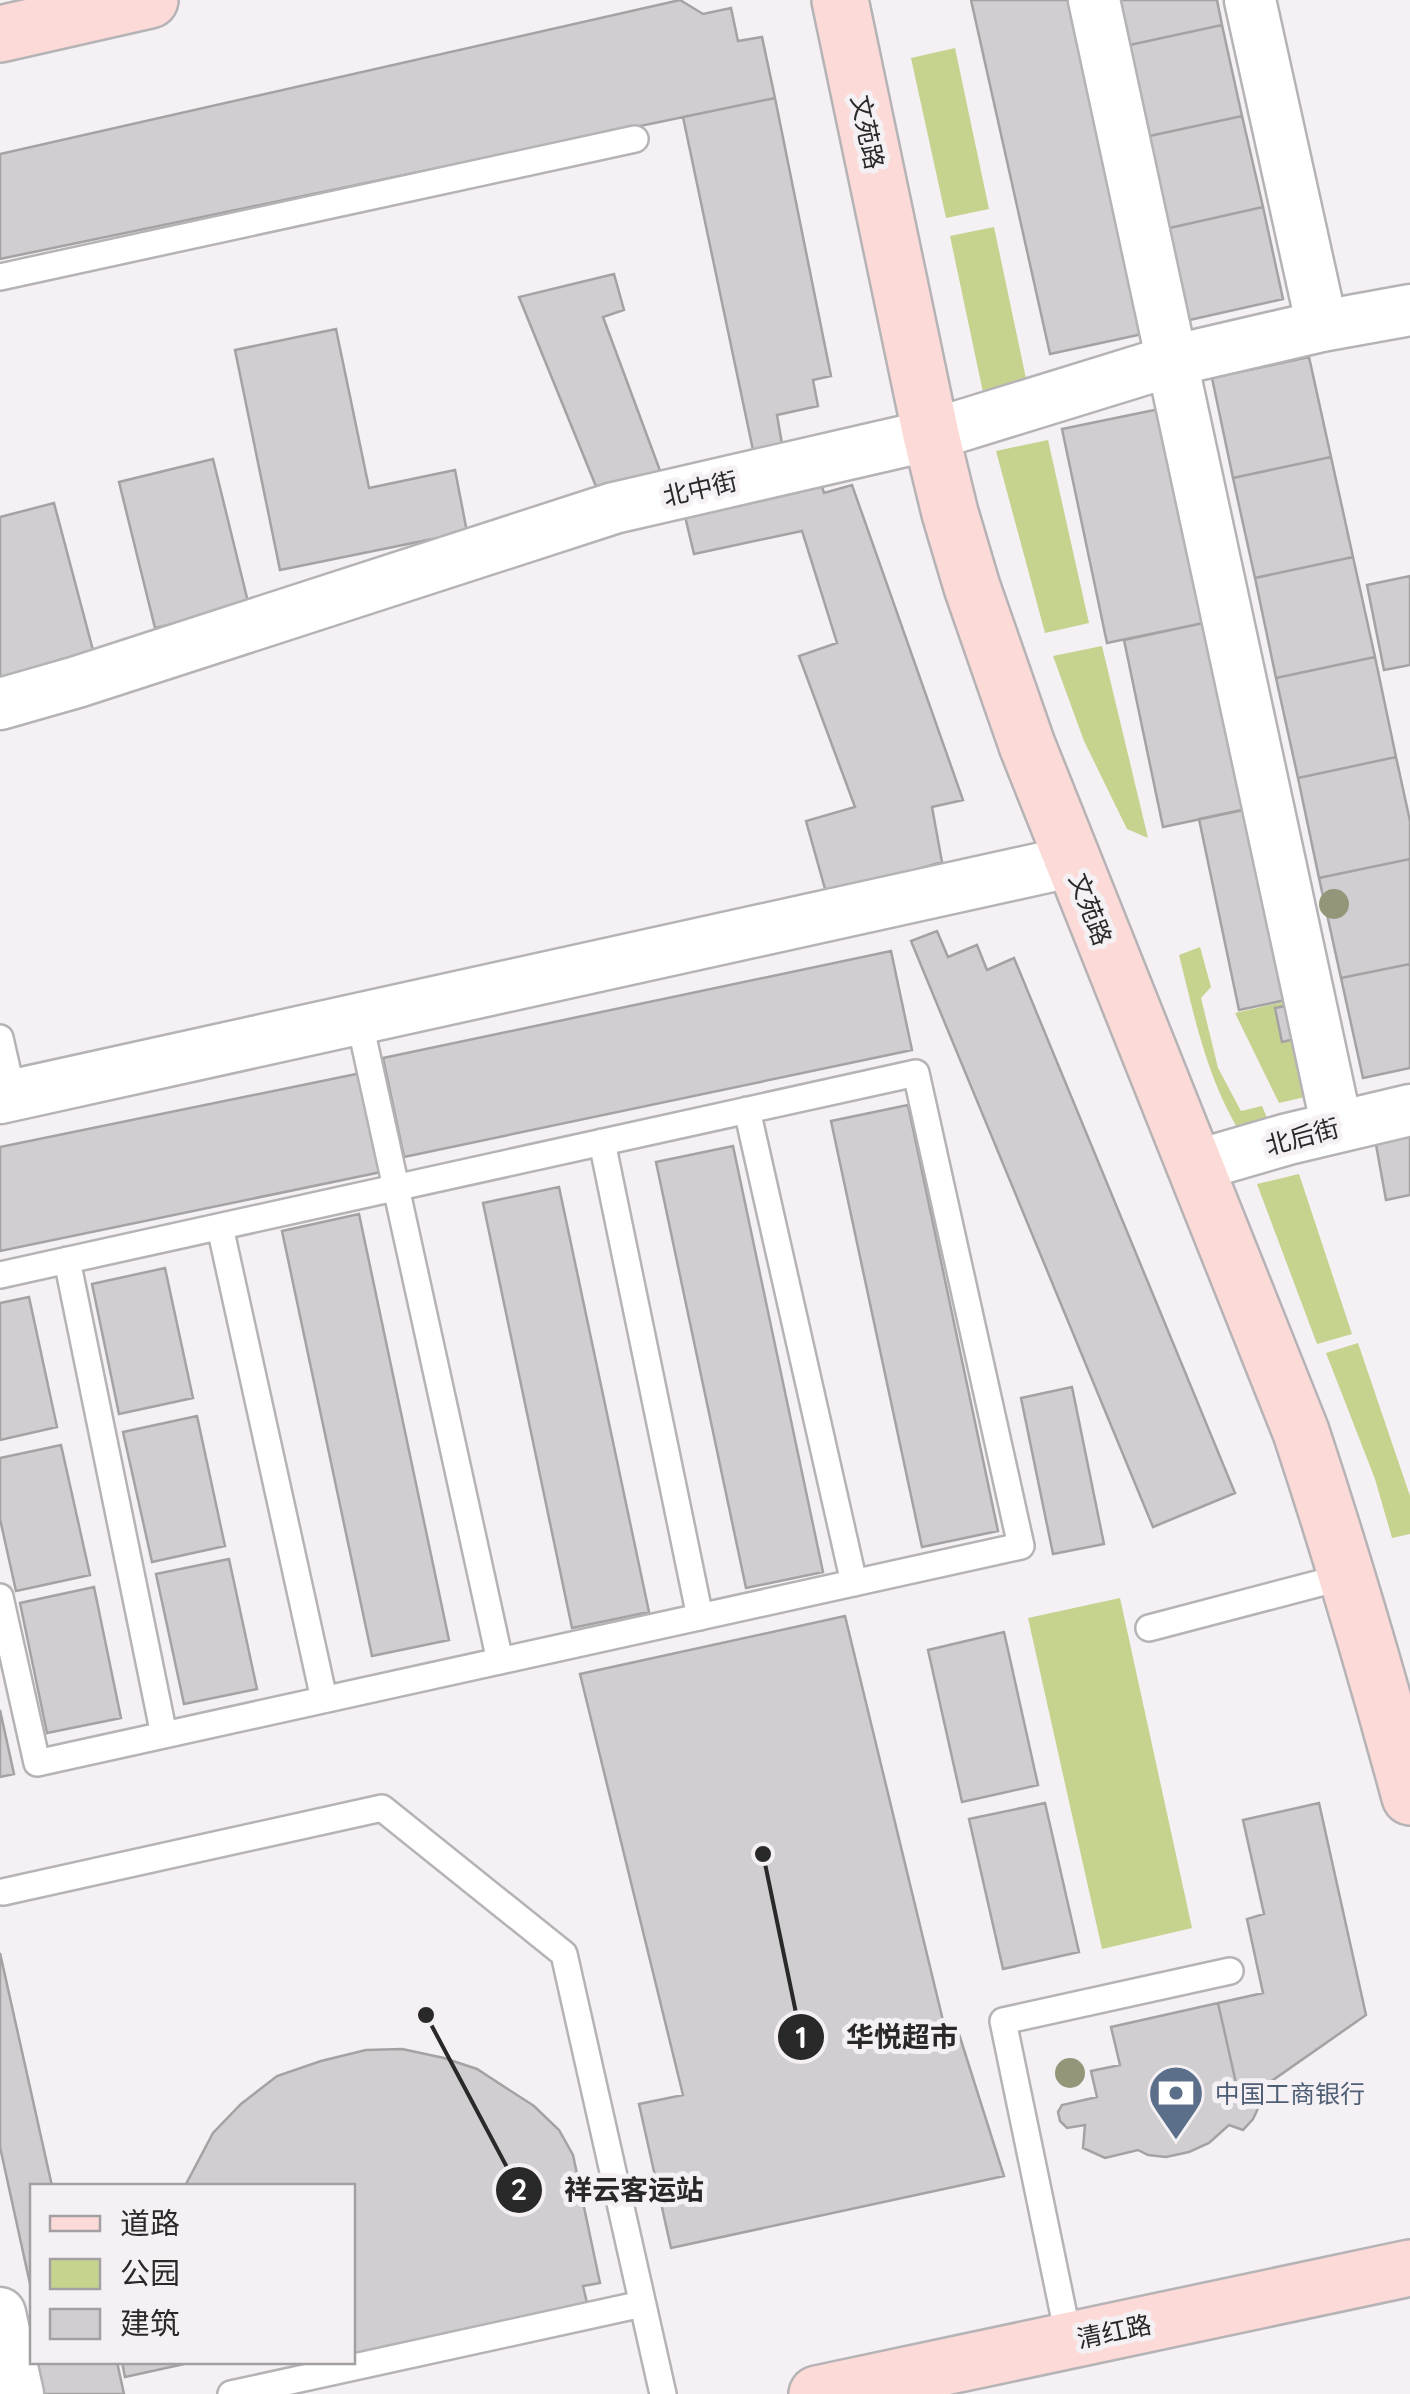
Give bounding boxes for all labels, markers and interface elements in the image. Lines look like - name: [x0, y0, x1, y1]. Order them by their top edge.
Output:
- street label: 文苑路: [845, 92, 891, 172]
- street label: 北中街: [660, 464, 740, 512]
- street label: 文苑路: [1063, 868, 1119, 950]
- street label: 北后街: [1262, 1111, 1342, 1161]
- callout: 华悦超市: [776, 2008, 978, 2066]
- text: 1: [795, 2018, 807, 2056]
- text: 华悦超市: [846, 2019, 958, 2054]
- bank icon: 中国工商银行: [1146, 2063, 1206, 2142]
- place label: 中国工商银行: [1215, 2078, 1365, 2109]
- callout: 祥云客运站: [494, 2161, 724, 2219]
- text: 2: [510, 2170, 528, 2208]
- text: 祥云客运站: [564, 2172, 704, 2207]
- legend: [30, 2184, 355, 2364]
- text: 道路: [120, 2204, 180, 2242]
- text: 公园: [120, 2254, 180, 2292]
- text: 建筑: [120, 2304, 180, 2342]
- street label: 清红路: [1074, 2308, 1154, 2354]

